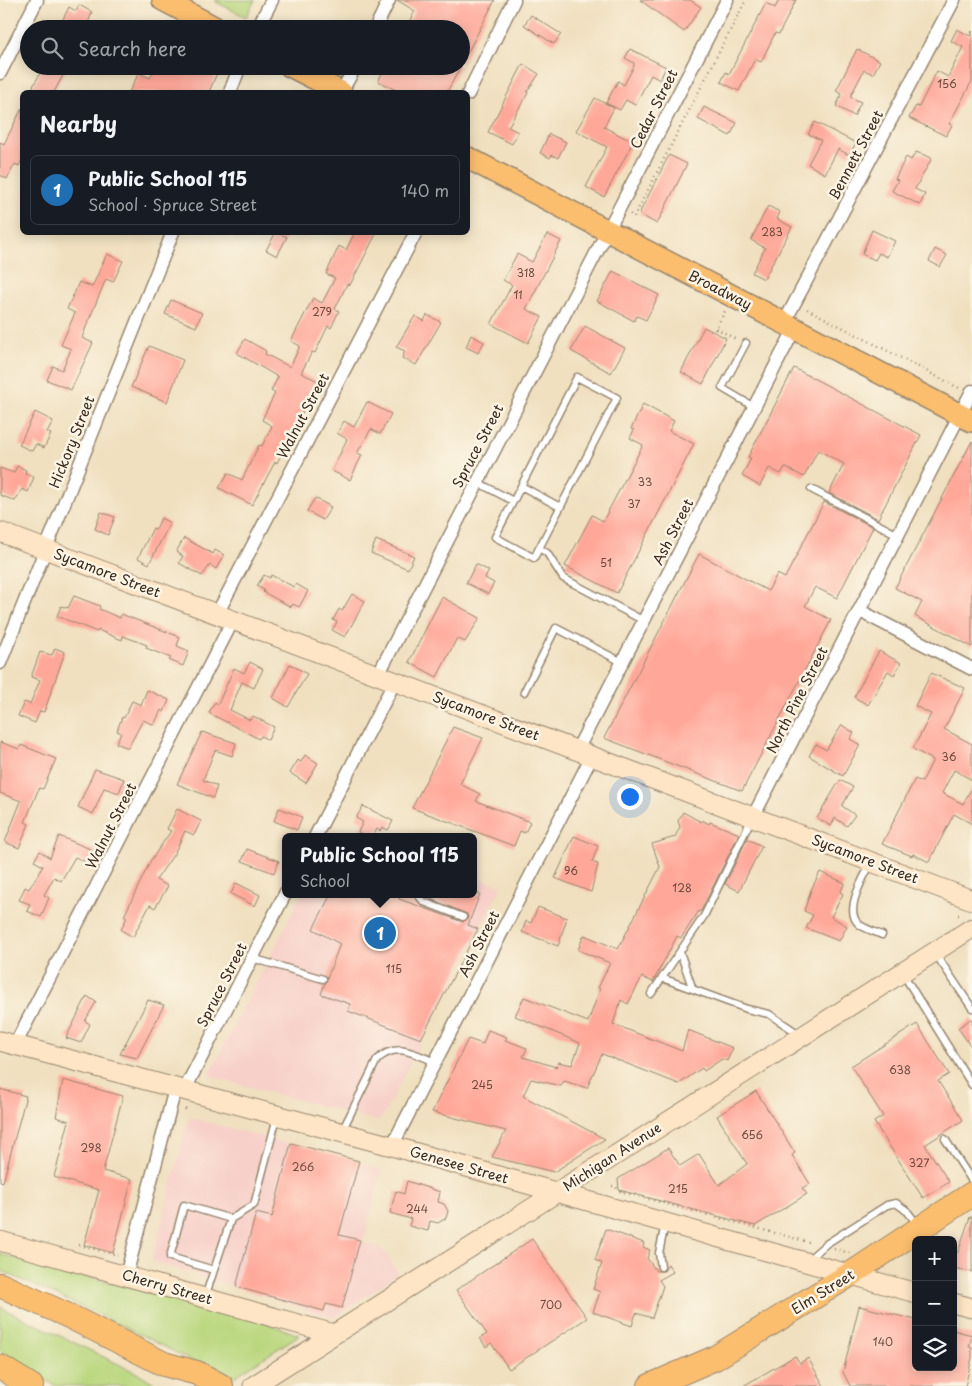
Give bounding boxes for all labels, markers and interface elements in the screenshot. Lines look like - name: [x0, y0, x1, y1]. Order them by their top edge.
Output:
- search box: [20, 20, 470, 75]
- icon: search: [38, 34, 66, 62]
- text: Search here: [78, 34, 187, 62]
- street label: Cedar Street: [624, 65, 683, 152]
- house number: 156: [937, 75, 957, 92]
- street label: Bennett Street: [823, 106, 888, 203]
- text: Nearby: [40, 107, 117, 139]
- text: Public School 115: [88, 164, 247, 192]
- text: 1: [53, 178, 61, 202]
- text: 140 m: [401, 178, 449, 202]
- text: School · Spruce Street: [88, 192, 257, 216]
- house number: 283: [761, 223, 783, 240]
- house number: 318: [517, 264, 535, 281]
- street label: Broadway: [685, 265, 755, 314]
- house number: 11: [513, 286, 523, 303]
- house number: 279: [312, 303, 332, 320]
- street label: Walnut Street: [271, 369, 334, 462]
- street label: Hickory Street: [43, 392, 100, 491]
- street label: Spruce Street: [447, 400, 509, 491]
- house number: 33: [638, 473, 652, 490]
- house number: 37: [628, 495, 641, 512]
- street label: Ash Street: [647, 495, 698, 569]
- street label: Sycamore Street: [51, 543, 164, 603]
- house number: 51: [600, 554, 612, 571]
- street label: North Pine Street: [761, 642, 833, 757]
- street label: Sycamore Street: [430, 686, 543, 746]
- house number: 36: [942, 748, 957, 765]
- street label: Walnut Street: [80, 779, 141, 873]
- your location: [617, 784, 643, 810]
- street label: Sycamore Street: [809, 829, 922, 889]
- popup: [282, 833, 477, 898]
- text: Public School 115: [300, 840, 459, 868]
- house number: 96: [564, 862, 578, 879]
- text: School: [300, 868, 350, 892]
- house number: 128: [672, 879, 692, 896]
- street label: Ash Street: [453, 907, 504, 981]
- pin: 1: [364, 914, 396, 952]
- street label: Spruce Street: [191, 939, 252, 1031]
- house number: 115: [386, 960, 402, 977]
- house number: 638: [889, 1061, 911, 1078]
- house number: 245: [471, 1076, 493, 1093]
- street label: Michigan Avenue: [558, 1117, 665, 1196]
- house number: 656: [741, 1126, 763, 1143]
- house number: 298: [80, 1139, 102, 1156]
- street label: Genesee Street: [407, 1140, 511, 1189]
- house number: 327: [909, 1154, 929, 1171]
- house number: 266: [292, 1158, 314, 1175]
- house number: 215: [668, 1180, 688, 1197]
- house number: 244: [406, 1200, 428, 1217]
- map controls: [912, 1236, 957, 1371]
- button: +: [912, 1236, 957, 1281]
- street label: Cherry Street: [120, 1264, 215, 1309]
- street label: Elm Street: [787, 1264, 859, 1319]
- button: −: [912, 1281, 957, 1326]
- house number: 700: [540, 1296, 562, 1313]
- button: layers: [912, 1326, 957, 1371]
- house number: 140: [873, 1333, 893, 1350]

